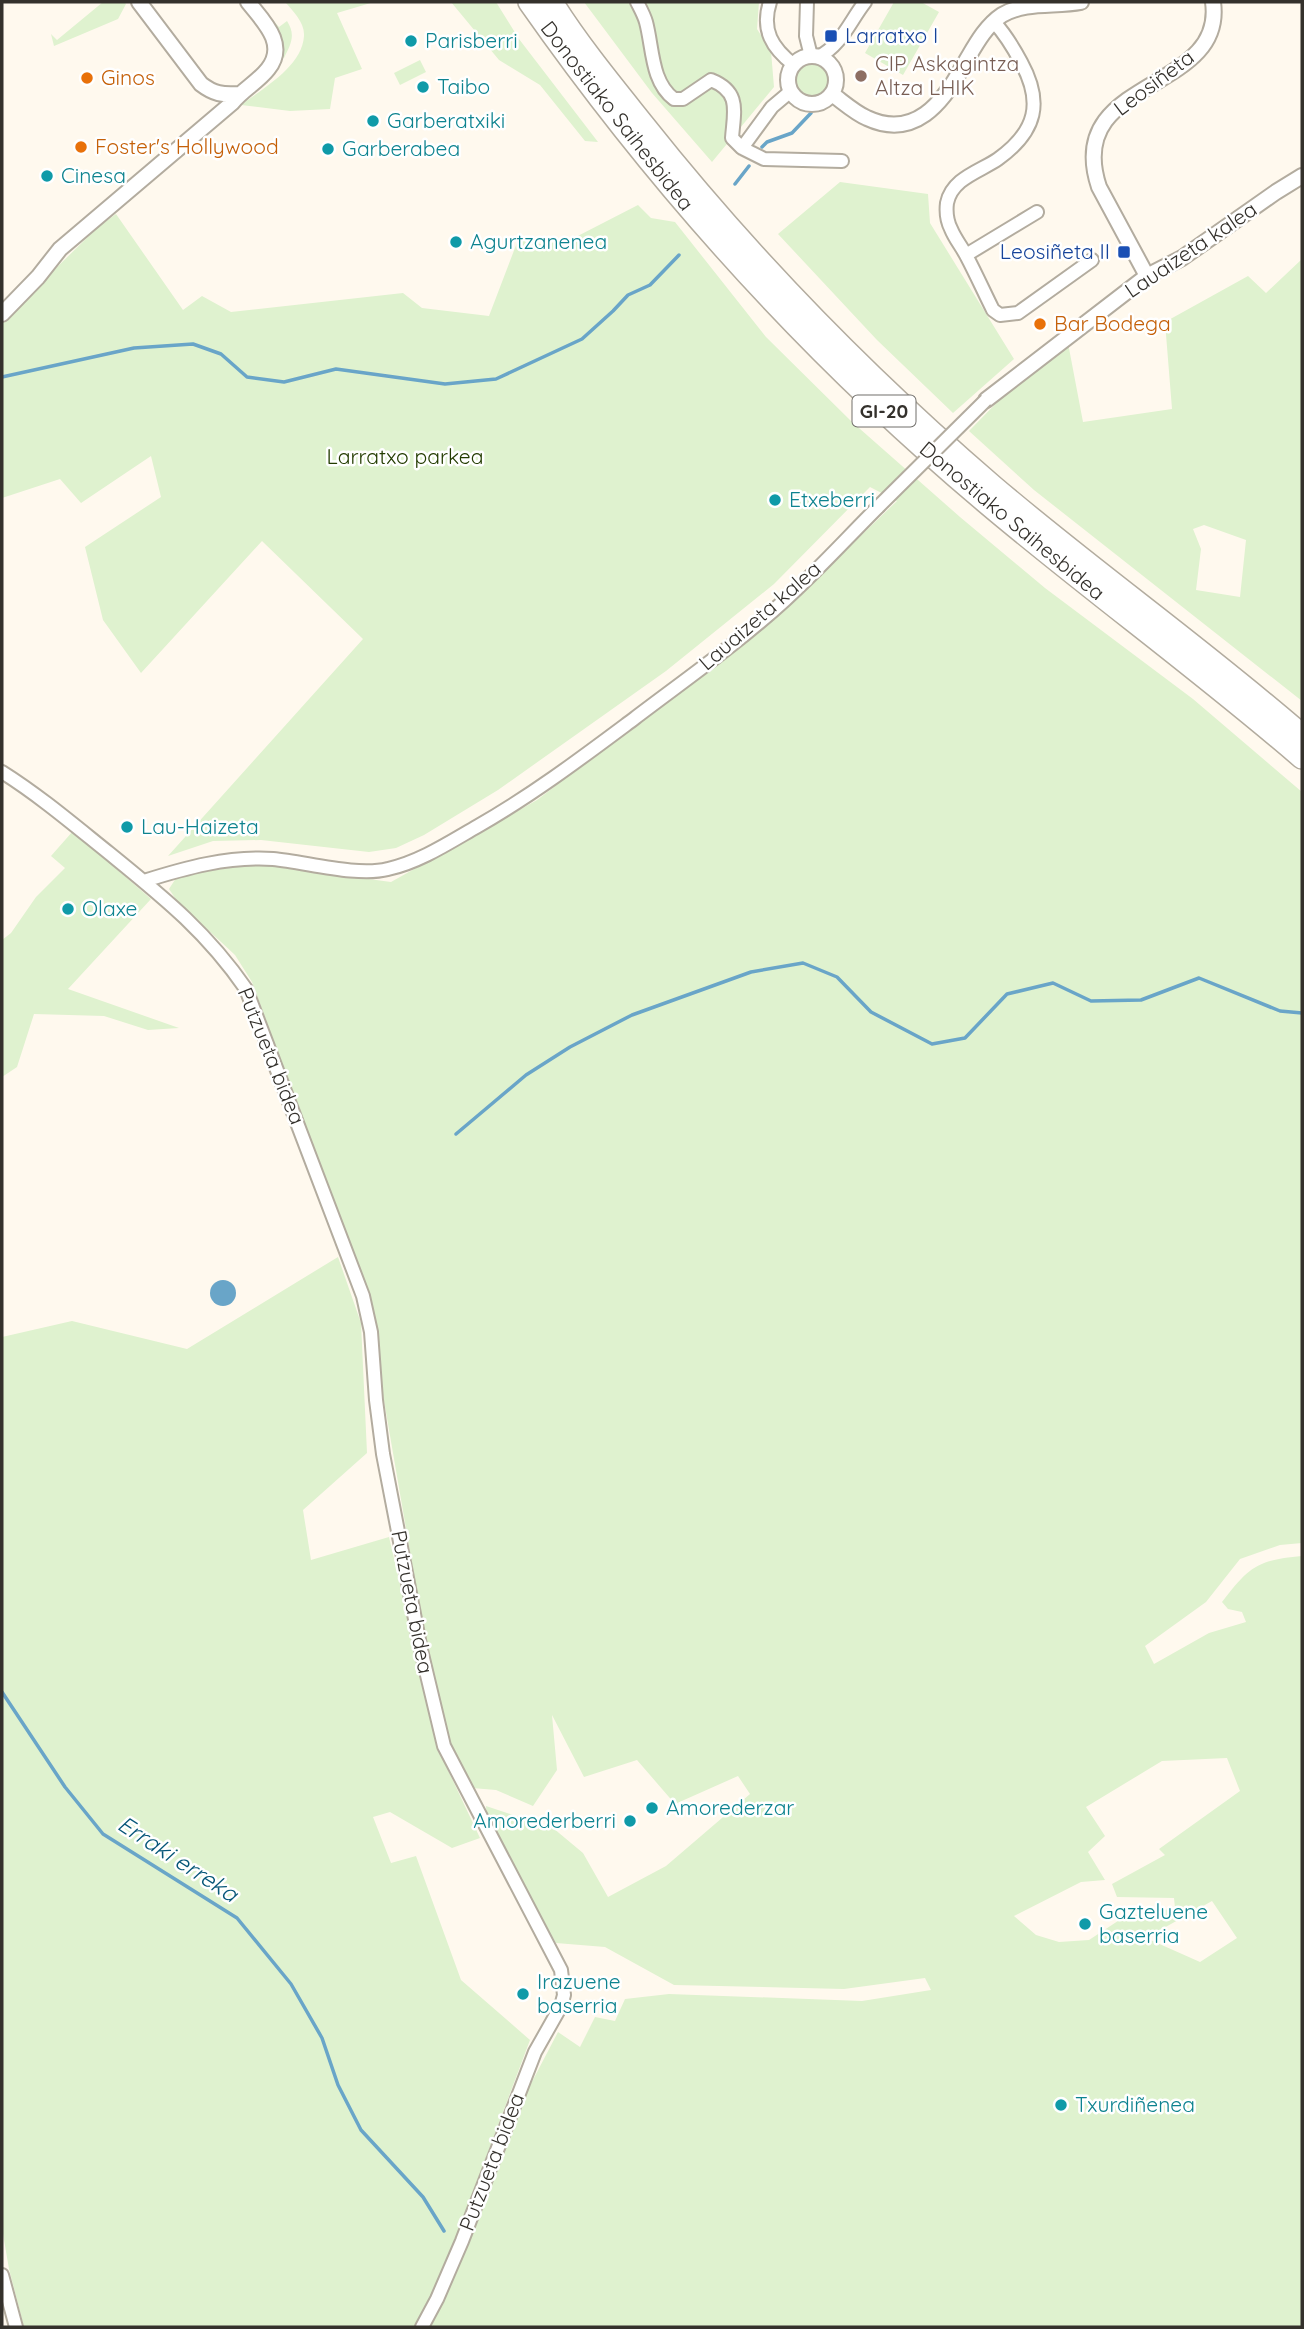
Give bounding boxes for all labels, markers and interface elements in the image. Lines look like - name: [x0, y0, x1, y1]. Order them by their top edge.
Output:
- street label: Donostiako Saihesbidea: [536, 15, 700, 215]
- place label: Larratxo I: [845, 22, 938, 48]
- place label: Parisberri: [425, 27, 518, 53]
- marker: Larratxo I: [823, 28, 839, 44]
- marker: Parisberri: [403, 33, 419, 49]
- street label: Leosiñeta: [1108, 44, 1199, 121]
- place label: CIP Askagintza Altza LHIK: [875, 50, 1019, 100]
- place label: Ginos: [101, 64, 155, 90]
- marker: CIP Askagintza Altza LHIK: [853, 68, 869, 84]
- marker: Ginos: [79, 70, 95, 86]
- place label: Taibo: [437, 73, 490, 99]
- marker: Taibo: [415, 79, 431, 95]
- place label: Garberatxiki: [387, 107, 505, 133]
- marker: Garberatxiki: [365, 113, 381, 129]
- place label: Foster's Hollywood: [95, 133, 279, 159]
- place label: Garberabea: [342, 135, 460, 161]
- marker: Foster's Hollywood: [73, 139, 89, 155]
- marker: Garberabea: [320, 141, 336, 157]
- place label: Cinesa: [61, 162, 126, 188]
- marker: Cinesa: [39, 168, 55, 184]
- street label: Lauaizeta kalea: [1120, 196, 1261, 303]
- place label: Agurtzanenea: [470, 228, 607, 254]
- marker: Agurtzanenea: [448, 234, 464, 250]
- place label: Leosiñeta II: [1000, 238, 1110, 264]
- marker: Leosiñeta II: [1116, 244, 1132, 260]
- place label: Bar Bodega: [1054, 310, 1171, 336]
- marker: Bar Bodega: [1032, 316, 1048, 332]
- road number: GI-20: [852, 396, 916, 426]
- street label: Donostiako Saihesbidea: [915, 435, 1110, 605]
- park label: Larratxo parkea: [327, 443, 484, 469]
- place label: Etxeberri: [789, 486, 875, 512]
- marker: Etxeberri: [767, 492, 783, 508]
- street label: Lauaizeta kalea: [693, 555, 826, 675]
- place label: Lau-Haizeta: [141, 813, 259, 839]
- marker: Lau-Haizeta: [119, 819, 135, 835]
- place label: Olaxe: [82, 895, 137, 921]
- marker: Olaxe: [60, 901, 76, 917]
- street label: Putzueta bidea: [233, 983, 311, 1128]
- street label: Putzueta bidea: [386, 1528, 440, 1676]
- place label: Amorederzar: [666, 1794, 794, 1820]
- marker: Amorederzar: [644, 1800, 660, 1816]
- place label: Amorederberri: [473, 1807, 616, 1833]
- water label: Erraki erreka: [113, 1809, 245, 1909]
- marker: Amorederberri: [622, 1813, 638, 1829]
- place label: Gazteluene baserria: [1099, 1898, 1208, 1948]
- marker: Gazteluene baserria: [1077, 1916, 1093, 1932]
- place label: Irazuene baserria: [537, 1968, 621, 2018]
- marker: Irazuene baserria: [515, 1986, 531, 2002]
- street label: Putzueta bidea: [453, 2089, 529, 2234]
- place label: Txurdiñenea: [1075, 2091, 1195, 2117]
- marker: Txurdiñenea: [1053, 2097, 1069, 2113]

